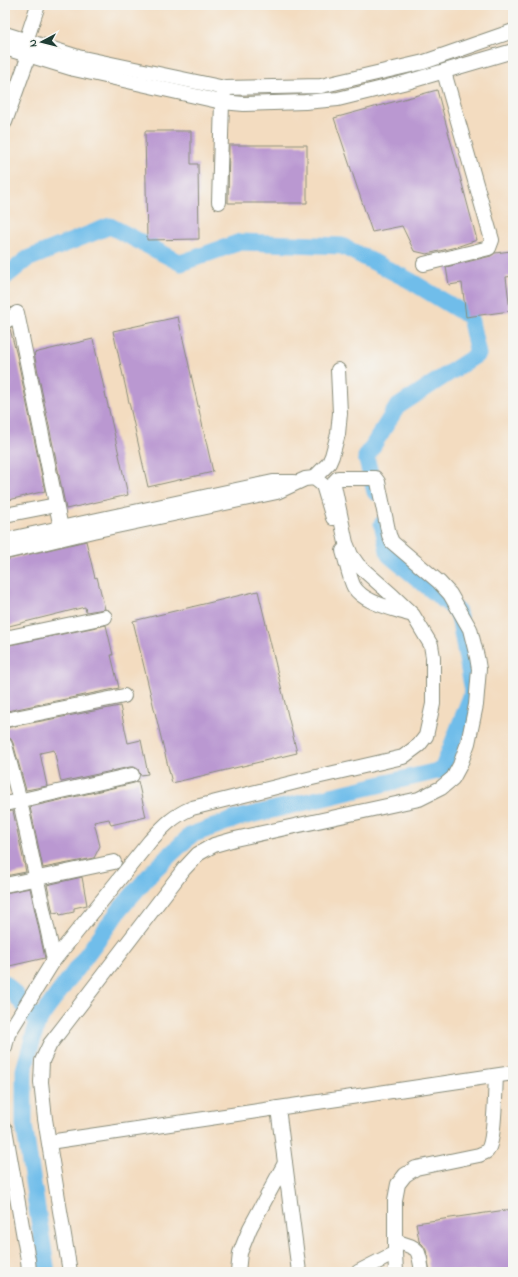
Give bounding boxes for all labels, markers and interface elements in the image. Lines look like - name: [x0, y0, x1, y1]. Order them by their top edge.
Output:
- north arrow: [22, 22, 62, 62]
- text: N: [25, 38, 41, 48]

